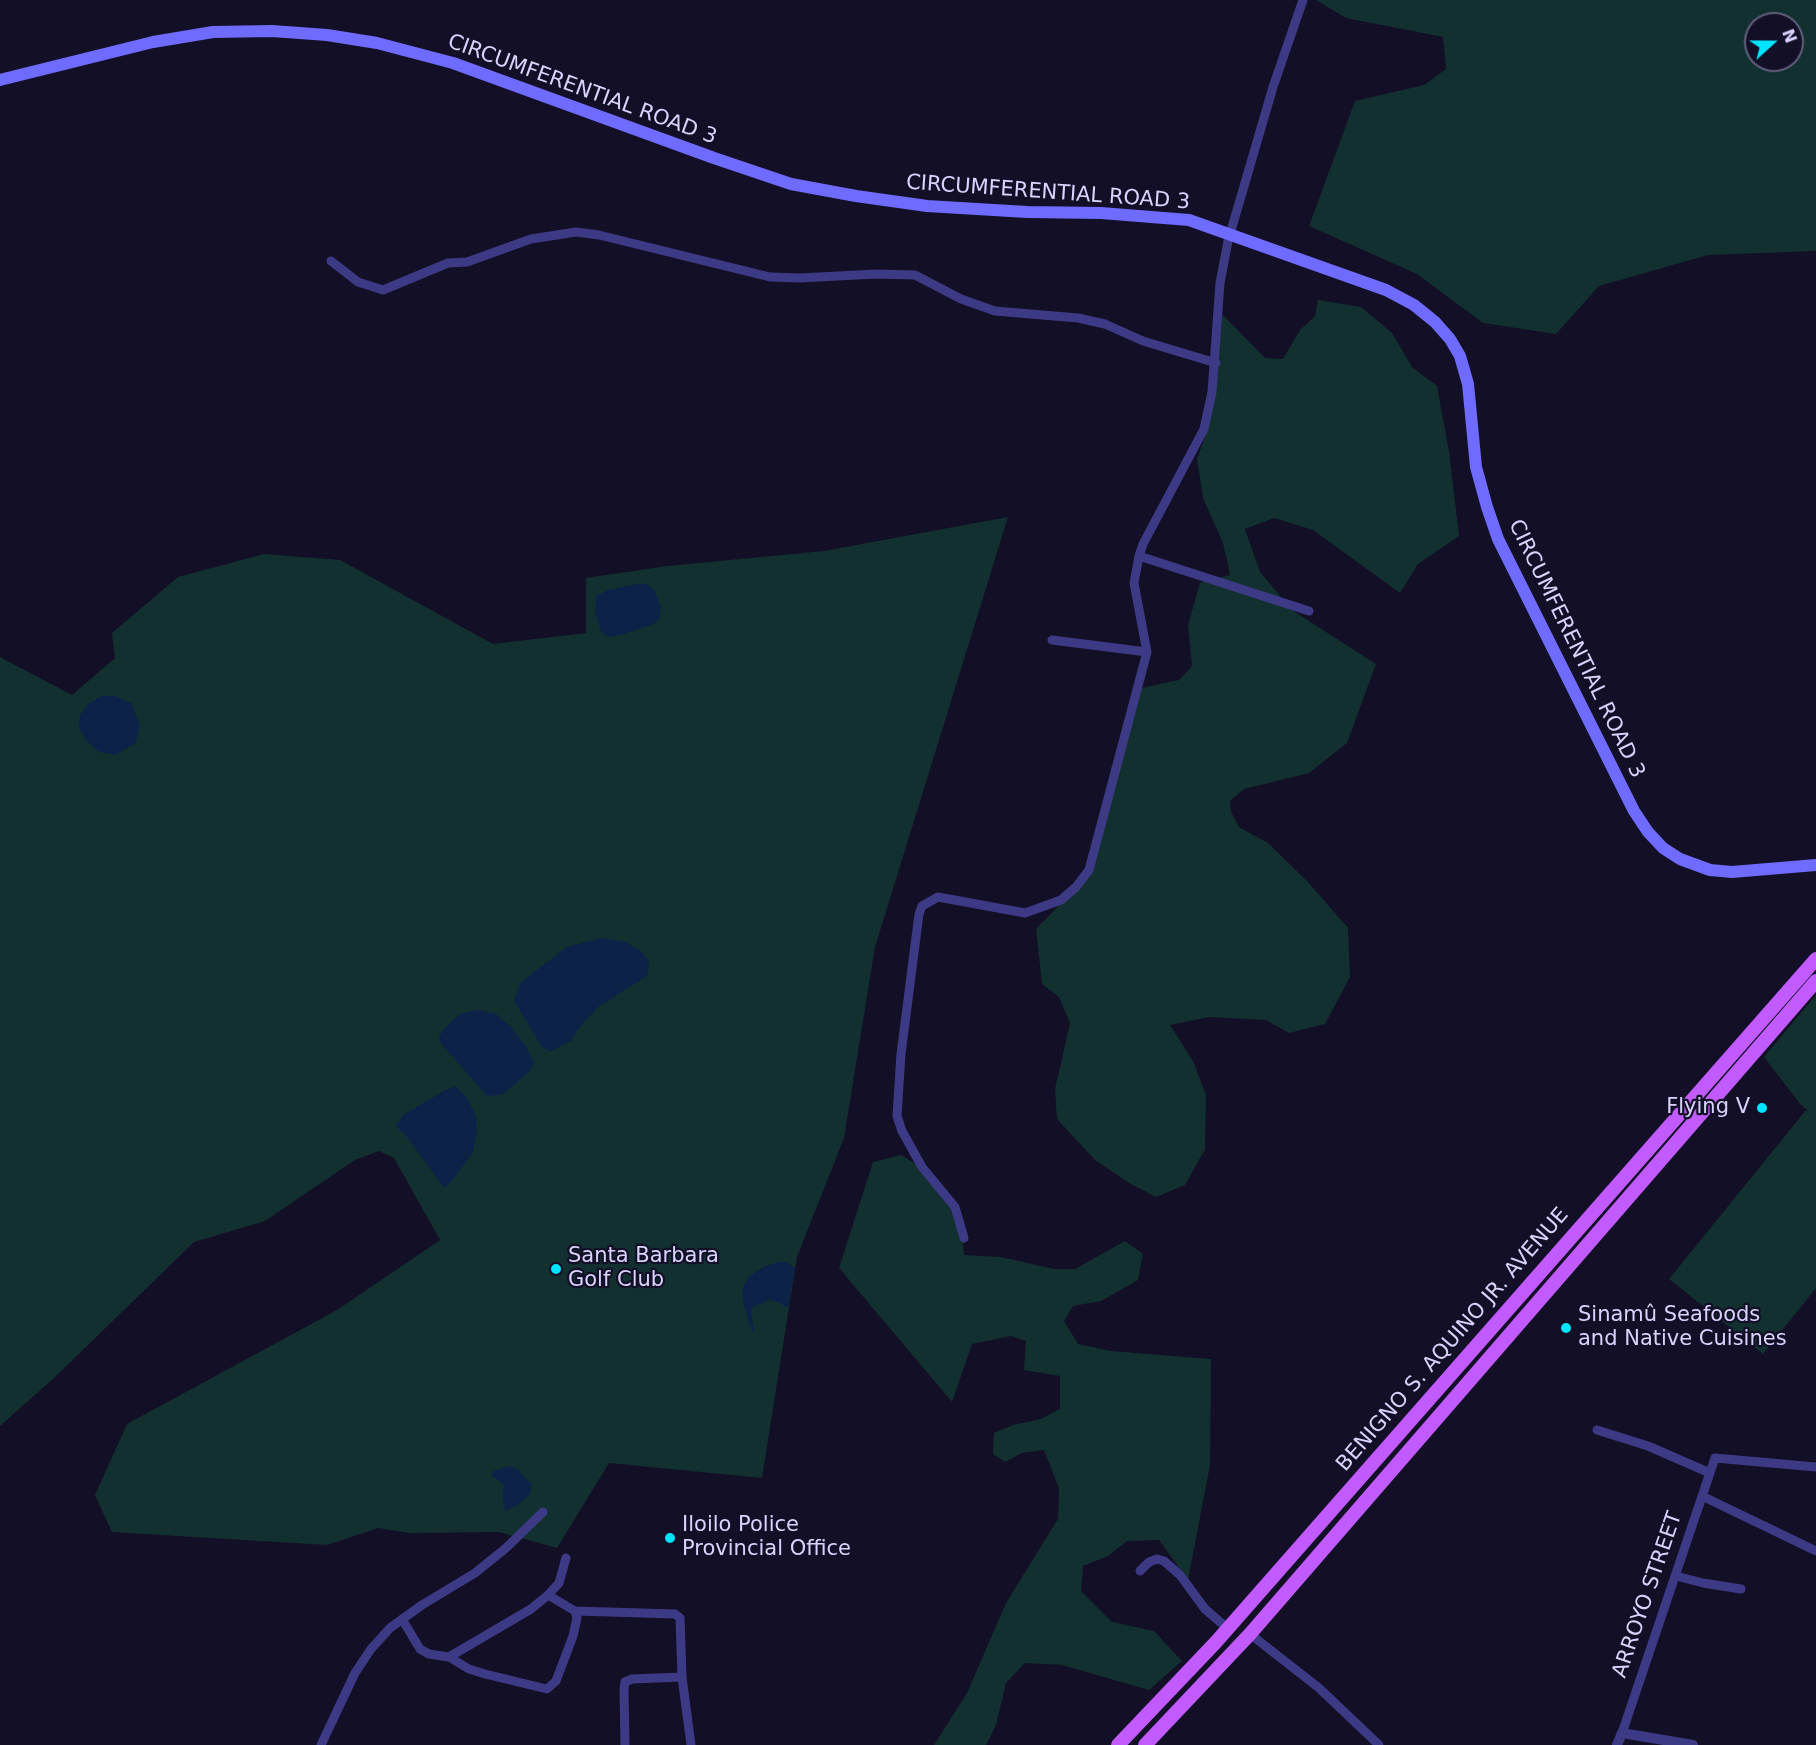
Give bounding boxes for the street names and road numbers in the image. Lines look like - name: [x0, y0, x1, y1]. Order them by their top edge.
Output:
- street label: CIRCUMFERENTIAL ROAD 3: [444, 29, 720, 151]
- street label: CIRCUMFERENTIAL ROAD 3: [905, 171, 1191, 215]
- street label: CIRCUMFERENTIAL ROAD 3: [1502, 516, 1650, 782]
- street label: BENIGNO S. AQUINO JR. AVENUE: [1332, 1203, 1574, 1477]
- street label: ARROYO STREET: [1608, 1509, 1688, 1681]

